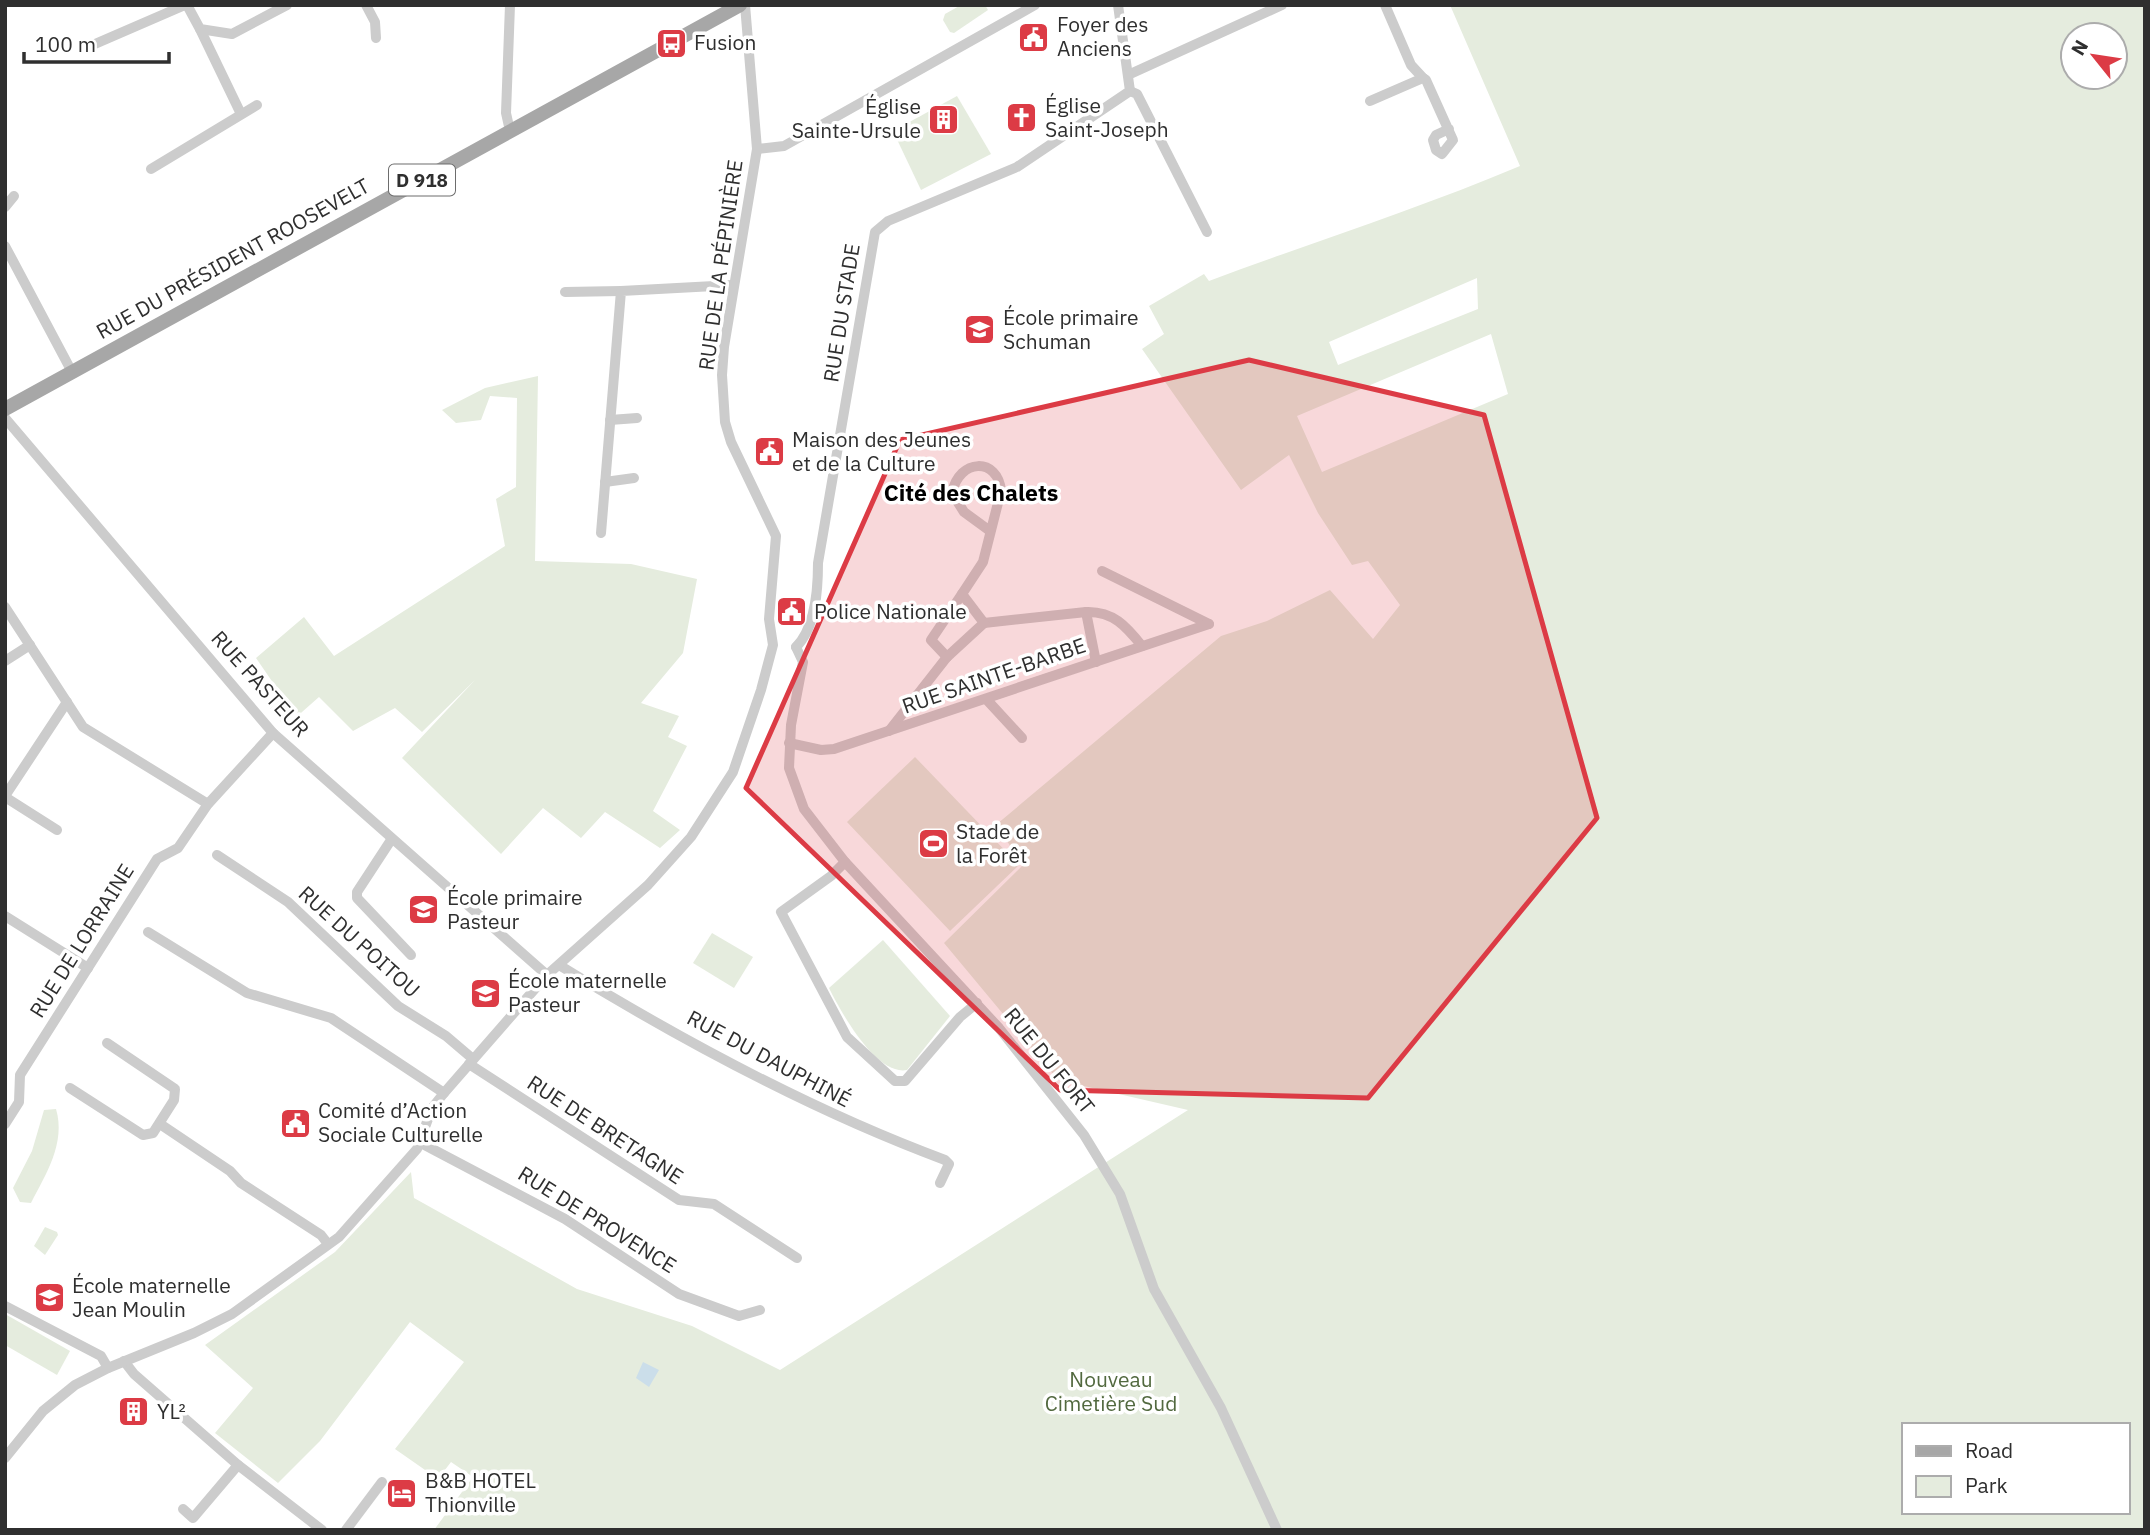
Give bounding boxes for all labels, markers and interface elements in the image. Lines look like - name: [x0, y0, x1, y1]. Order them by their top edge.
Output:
- place label: Foyer des Anciens: [1057, 10, 1148, 62]
- public building icon: Foyer des Anciens: [1017, 20, 1051, 54]
- scale bar: [24, 21, 170, 65]
- north arrow: [2059, 21, 2129, 91]
- bus stop icon: Fusion: [654, 26, 688, 60]
- place label: Fusion: [694, 28, 756, 56]
- text: 100 m: [35, 30, 96, 58]
- text: N: [2065, 36, 2093, 59]
- place label: Église Saint-Joseph: [1045, 91, 1169, 143]
- place label: Église Sainte-Ursule: [792, 92, 921, 144]
- church icon: Église Saint-Joseph: [1005, 101, 1039, 135]
- building icon: Église Sainte-Ursule: [927, 102, 961, 136]
- street label: RUE DE LA PÉPINIÈRE: [691, 158, 749, 372]
- road number: D 918: [389, 164, 455, 196]
- street label: RUE DU PRÉSIDENT ROOSEVELT: [91, 171, 374, 345]
- street label: RUE DU STADE: [816, 241, 866, 384]
- place label: École primaire Schuman: [1003, 303, 1139, 355]
- school or university icon: École primaire Schuman: [963, 313, 997, 347]
- place label: Maison des Jeunes et de la Culture: [792, 425, 971, 477]
- public building icon: Maison des Jeunes et de la Culture: [752, 435, 786, 469]
- district label: Cité des Chalets: [884, 477, 1058, 507]
- public building icon: Police Nationale: [774, 595, 808, 629]
- place label: Police Nationale: [814, 597, 967, 625]
- street label: RUE PASTEUR: [206, 624, 316, 742]
- street label: RUE SAINTE-BARBE: [898, 630, 1089, 720]
- place label: Stade de la Forêt: [956, 817, 1039, 869]
- sports icon: Stade de la Forêt: [916, 827, 950, 861]
- street label: RUE DE LORRAINE: [23, 858, 140, 1023]
- street label: RUE DU POITOU: [293, 879, 426, 1003]
- place label: École primaire Pasteur: [447, 883, 583, 935]
- school or university icon: École primaire Pasteur: [407, 893, 441, 927]
- place label: École maternelle Pasteur: [508, 966, 667, 1018]
- school or university icon: École maternelle Pasteur: [468, 976, 502, 1010]
- street label: RUE DU FORT: [998, 1001, 1101, 1119]
- street label: RUE DU DAUPHINÉ: [682, 1003, 857, 1113]
- street label: RUE DE BRETAGNE: [522, 1068, 689, 1190]
- place label: Comité d’Action Sociale Culturelle: [318, 1096, 483, 1148]
- public building icon: Comité d’Action Sociale Culturelle: [278, 1106, 312, 1140]
- street label: RUE DE PROVENCE: [513, 1159, 682, 1279]
- place label: École maternelle Jean Moulin: [72, 1271, 231, 1323]
- school or university icon: École maternelle Jean Moulin: [32, 1281, 66, 1315]
- park label: Nouveau Cimetière Sud: [1045, 1365, 1177, 1417]
- building icon: YL²: [117, 1395, 151, 1429]
- place label: YL²: [157, 1397, 186, 1425]
- legend: [1902, 1423, 2129, 1514]
- text: Road: [1965, 1436, 2013, 1464]
- place label: B&B HOTEL Thionville: [425, 1466, 536, 1518]
- text: Park: [1965, 1471, 2008, 1499]
- hotel icon: B&B HOTEL Thionville: [385, 1476, 419, 1510]

